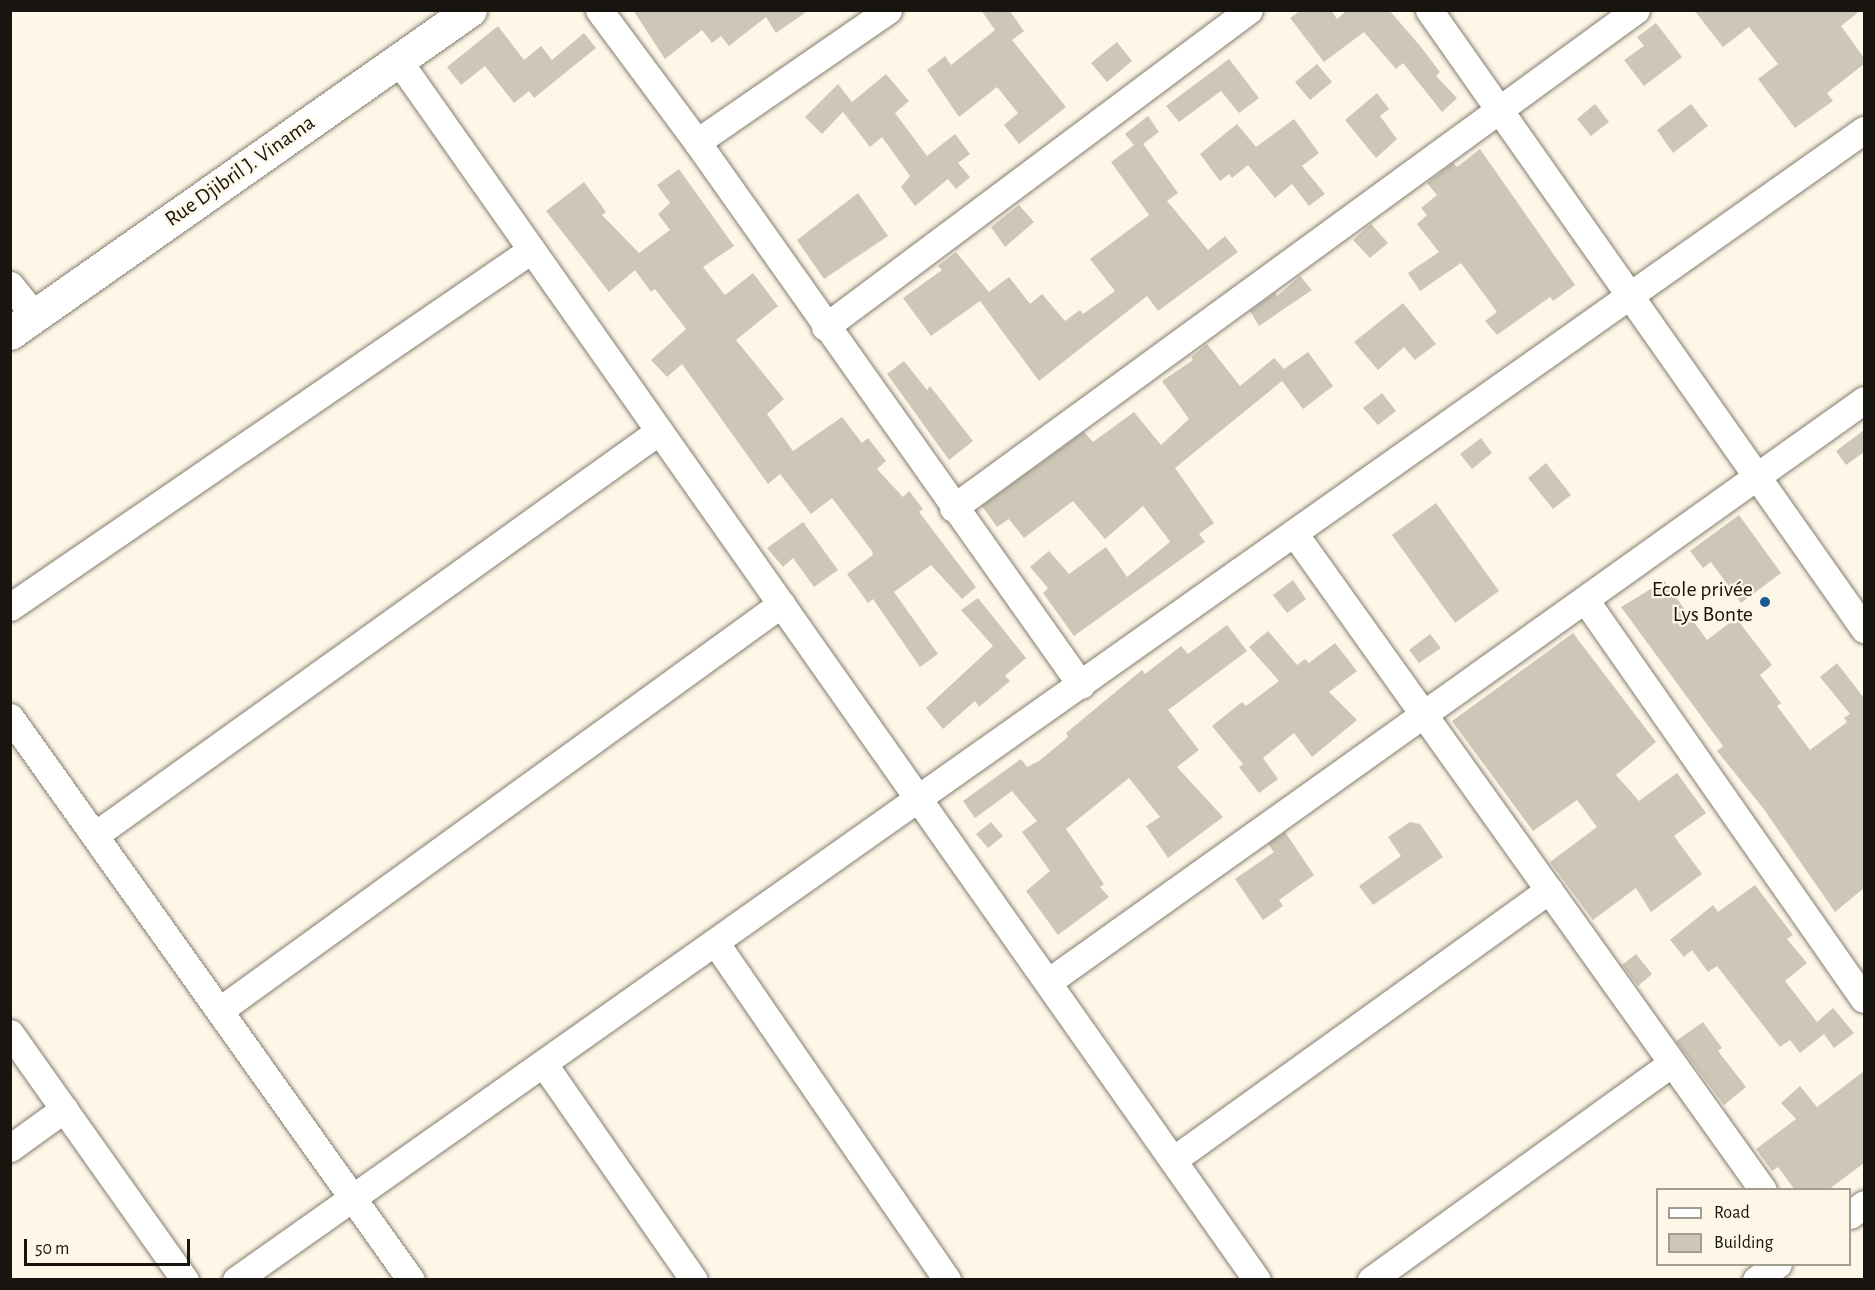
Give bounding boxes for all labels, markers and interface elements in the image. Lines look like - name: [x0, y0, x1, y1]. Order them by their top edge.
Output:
- street label: Rue Djibril J. Vinama: [160, 109, 320, 233]
- place label: Ecole privée Lys Bonte: [1652, 576, 1753, 628]
- marker: Ecole privée Lys Bonte: [1758, 595, 1772, 609]
- legend: [1656, 1188, 1851, 1266]
- text: Road: [1714, 1204, 1750, 1222]
- scale bar: [27, 1227, 194, 1265]
- text: Building: [1714, 1234, 1773, 1252]
- text: 50 m: [35, 1240, 69, 1258]

